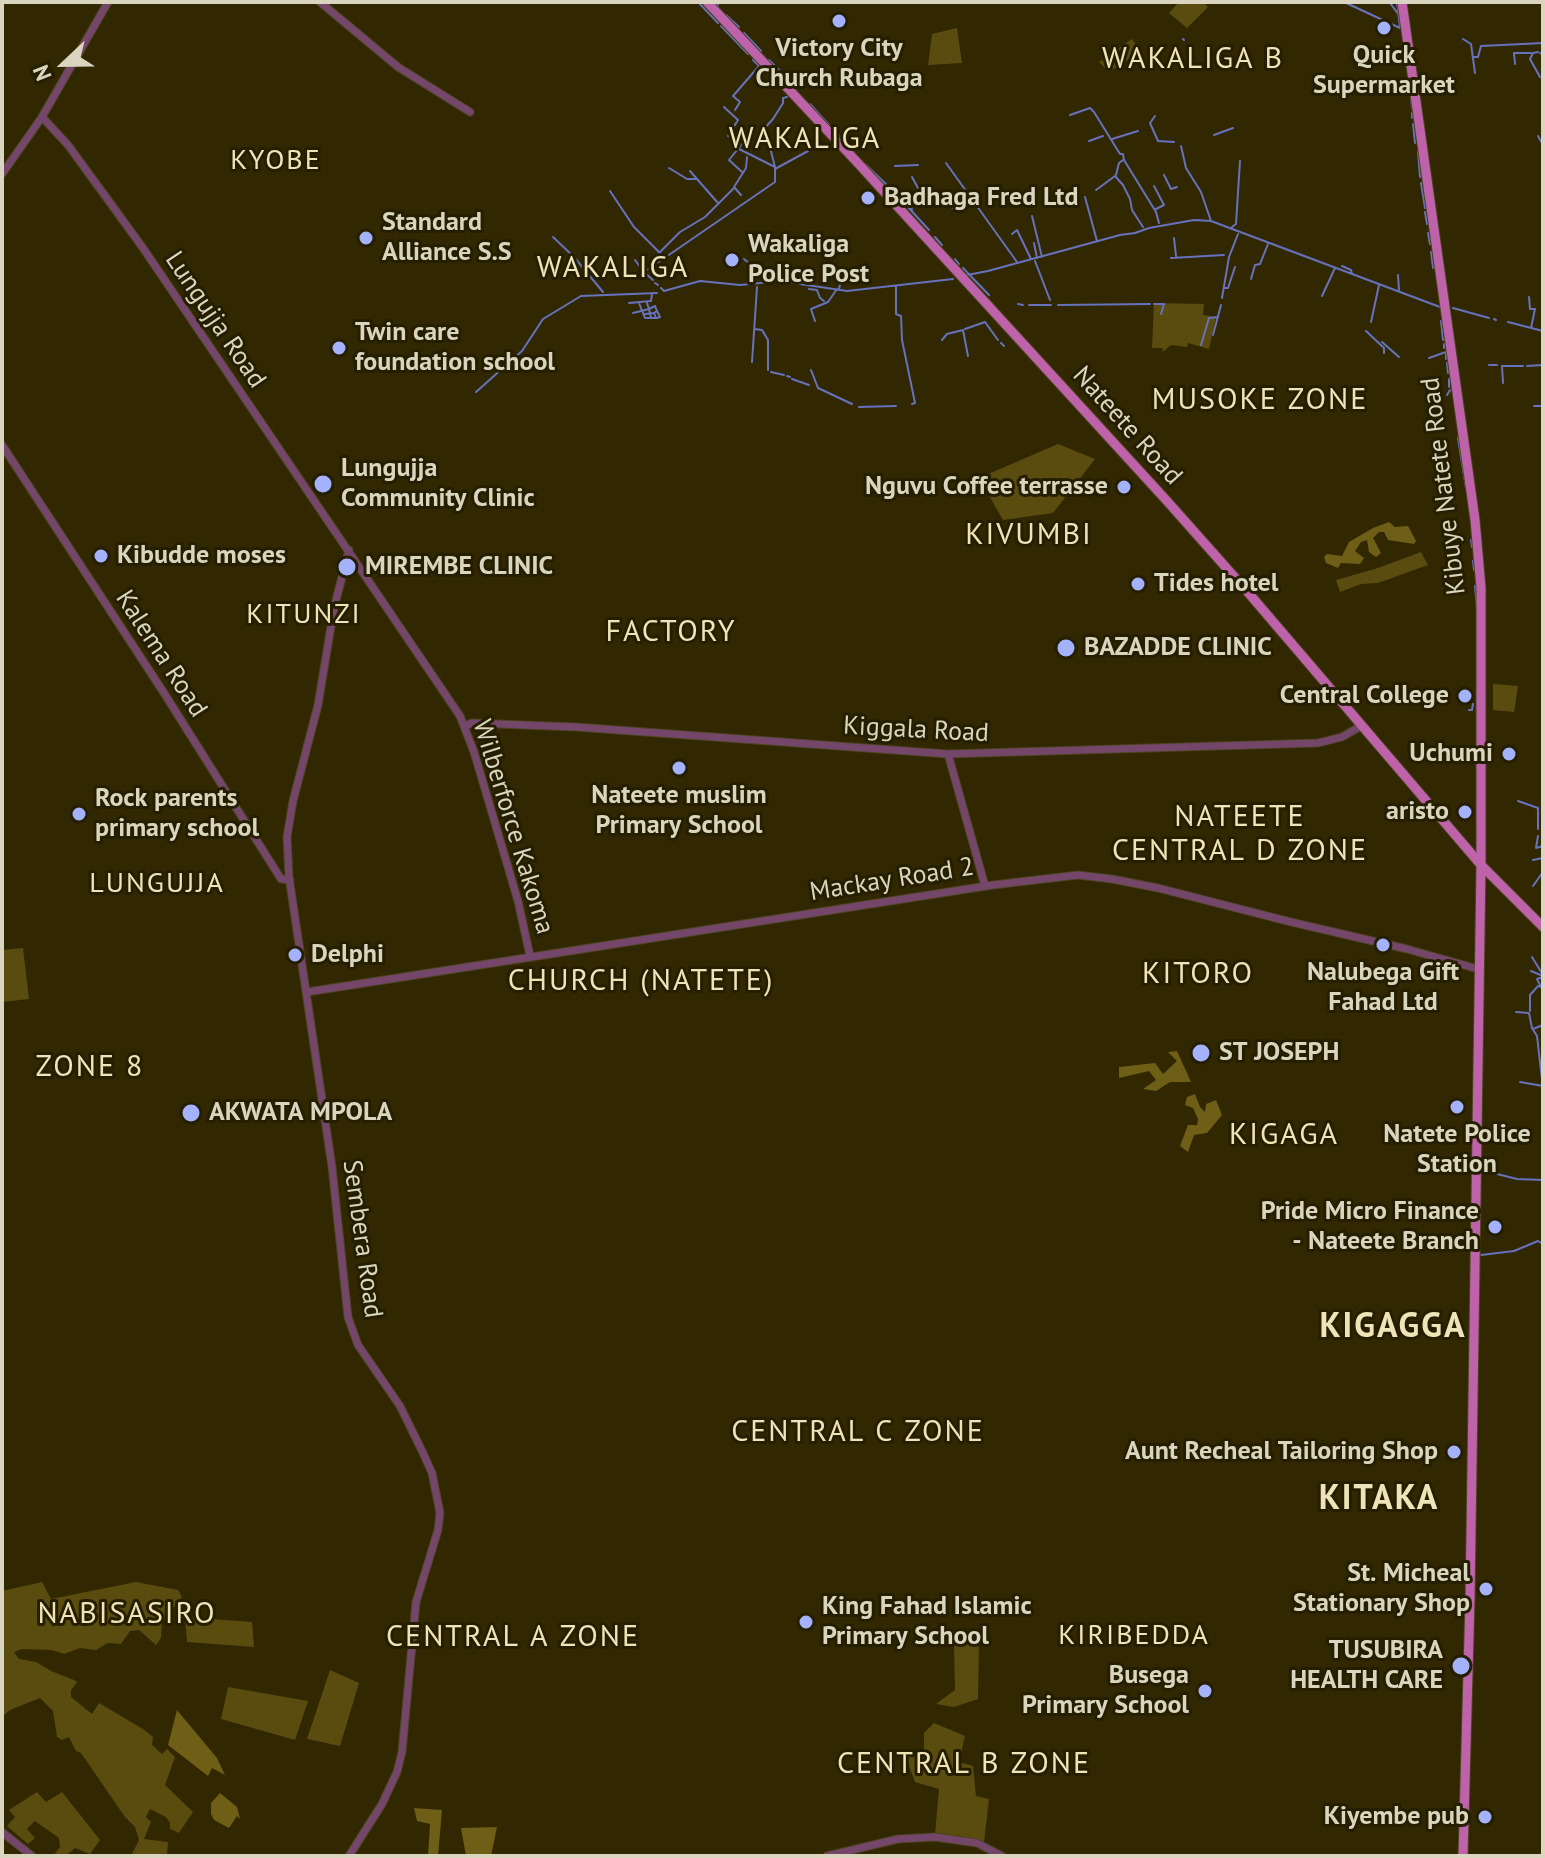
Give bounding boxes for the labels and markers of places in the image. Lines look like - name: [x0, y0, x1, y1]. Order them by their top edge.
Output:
- marker: Victory City Church Rubaga: [830, 12, 848, 30]
- marker: Quick Supermarket: [1375, 19, 1393, 37]
- place label: Victory City Church Rubaga: [755, 33, 923, 94]
- place label: Quick Supermarket: [1313, 40, 1455, 102]
- place label: Badhaga Fred Ltd: [884, 182, 1078, 214]
- marker: Badhaga Fred Ltd: [859, 189, 877, 207]
- place label: Standard Alliance S.S: [382, 207, 512, 268]
- marker: Standard Alliance S.S: [357, 229, 375, 247]
- place label: Wakaliga Police Post: [748, 229, 869, 290]
- marker: Wakaliga Police Post: [723, 251, 741, 269]
- place label: Twin care foundation school: [355, 317, 555, 378]
- marker: Twin care foundation school: [330, 339, 348, 357]
- place label: Lungujja Community Clinic: [341, 453, 535, 514]
- place label: Nguvu Coffee terrasse: [865, 471, 1108, 503]
- marker: Lungujja Community Clinic: [312, 473, 334, 495]
- marker: Nguvu Coffee terrasse: [1115, 478, 1133, 496]
- place label: Kibudde moses: [117, 540, 286, 572]
- marker: Kibudde moses: [92, 547, 110, 565]
- place label: MIREMBE CLINIC: [365, 551, 553, 583]
- marker: MIREMBE CLINIC: [336, 556, 358, 578]
- place label: Tides hotel: [1154, 568, 1278, 600]
- marker: Tides hotel: [1129, 575, 1147, 593]
- place label: BAZADDE CLINIC: [1084, 632, 1272, 664]
- marker: BAZADDE CLINIC: [1055, 637, 1077, 659]
- place label: Central College: [1280, 680, 1449, 712]
- marker: Central College: [1456, 687, 1474, 705]
- place label: Uchumi: [1409, 738, 1493, 770]
- marker: Uchumi: [1500, 745, 1518, 763]
- marker: Nateete muslim Primary School: [670, 759, 688, 777]
- place label: Nateete muslim Primary School: [591, 780, 767, 842]
- place label: Rock parents primary school: [95, 783, 259, 844]
- place label: aristo: [1386, 796, 1449, 828]
- marker: aristo: [1456, 803, 1474, 821]
- marker: Rock parents primary school: [70, 805, 88, 823]
- marker: Nalubega Gift Fahad Ltd: [1374, 936, 1392, 954]
- place label: Delphi: [311, 939, 384, 971]
- marker: Delphi: [286, 946, 304, 964]
- place label: Nalubega Gift Fahad Ltd: [1307, 957, 1459, 1018]
- place label: ST JOSEPH: [1219, 1037, 1339, 1069]
- marker: ST JOSEPH: [1190, 1042, 1212, 1064]
- place label: AKWATA MPOLA: [209, 1097, 392, 1129]
- marker: Natete Police Station: [1448, 1098, 1466, 1116]
- marker: AKWATA MPOLA: [180, 1102, 202, 1124]
- place label: Natete Police Station: [1383, 1119, 1531, 1180]
- place label: Pride Micro Finance - Nateete Branch: [1261, 1196, 1479, 1258]
- marker: Pride Micro Finance - Nateete Branch: [1486, 1218, 1504, 1236]
- place label: Aunt Recheal Tailoring Shop: [1125, 1436, 1438, 1468]
- marker: Aunt Recheal Tailoring Shop: [1445, 1443, 1463, 1461]
- place label: St. Micheal Stationary Shop: [1293, 1558, 1470, 1620]
- marker: St. Micheal Stationary Shop: [1477, 1580, 1495, 1598]
- place label: King Fahad Islamic Primary School: [822, 1591, 1032, 1652]
- marker: King Fahad Islamic Primary School: [797, 1613, 815, 1631]
- place label: TUSUBIRA HEALTH CARE: [1290, 1635, 1443, 1696]
- marker: TUSUBIRA HEALTH CARE: [1450, 1655, 1472, 1677]
- place label: Busega Primary School: [1022, 1660, 1189, 1722]
- marker: Busega Primary School: [1196, 1682, 1214, 1700]
- place label: Kiyembe pub: [1324, 1801, 1469, 1833]
- marker: Kiyembe pub: [1476, 1808, 1494, 1826]

